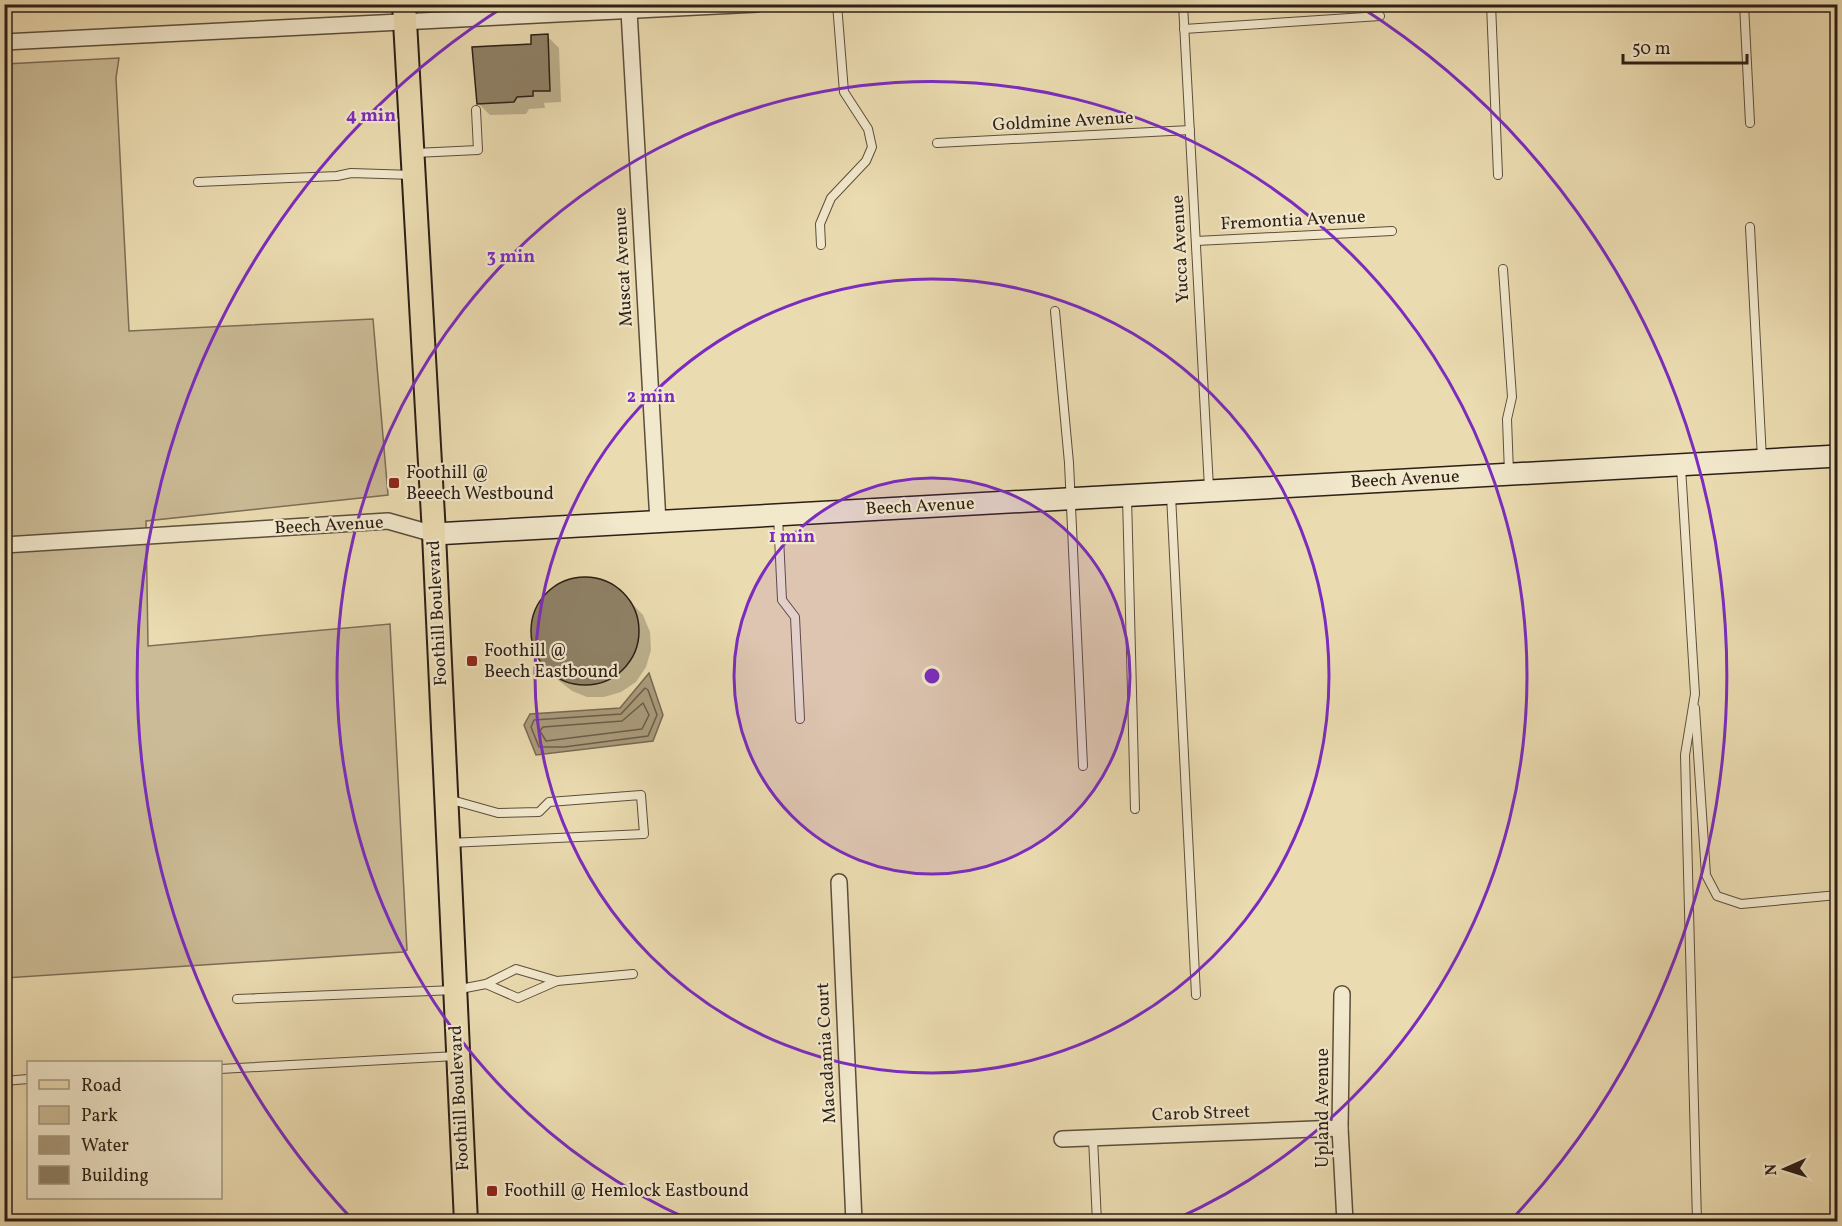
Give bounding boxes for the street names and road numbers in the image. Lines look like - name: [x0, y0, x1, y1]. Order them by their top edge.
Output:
- street label: Goldmine Avenue: [992, 106, 1134, 138]
- street label: Yucca Avenue: [1166, 194, 1196, 304]
- street label: Fremontia Avenue: [1220, 205, 1366, 237]
- street label: Muscat Avenue: [608, 207, 640, 327]
- street label: Beech Avenue: [1350, 465, 1460, 495]
- street label: Beech Avenue: [865, 492, 975, 522]
- street label: Beech Avenue: [274, 511, 384, 541]
- street label: Foothill Boulevard: [422, 539, 454, 687]
- street label: Macadamia Court: [811, 982, 843, 1124]
- street label: Foothill Boulevard: [444, 1024, 476, 1172]
- street label: Upland Avenue: [1311, 1048, 1336, 1168]
- street label: Carob Street: [1151, 1100, 1251, 1128]

